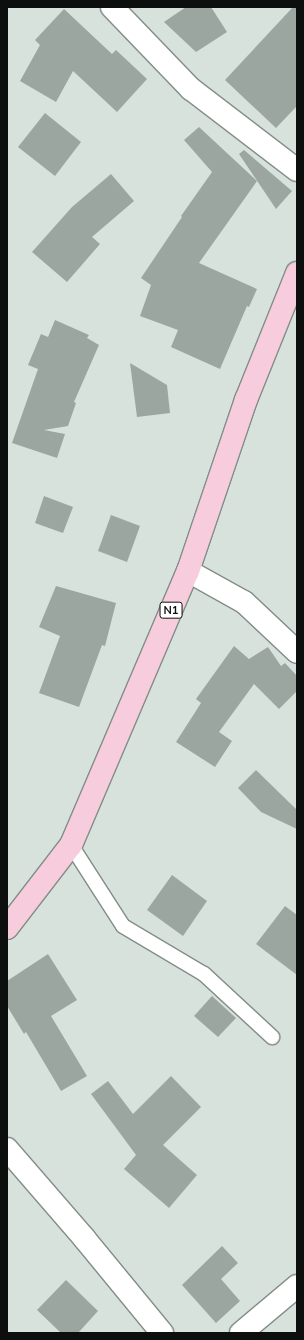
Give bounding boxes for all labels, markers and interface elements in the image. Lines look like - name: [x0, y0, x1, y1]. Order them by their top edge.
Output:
- road number: N1: [159, 601, 183, 619]

